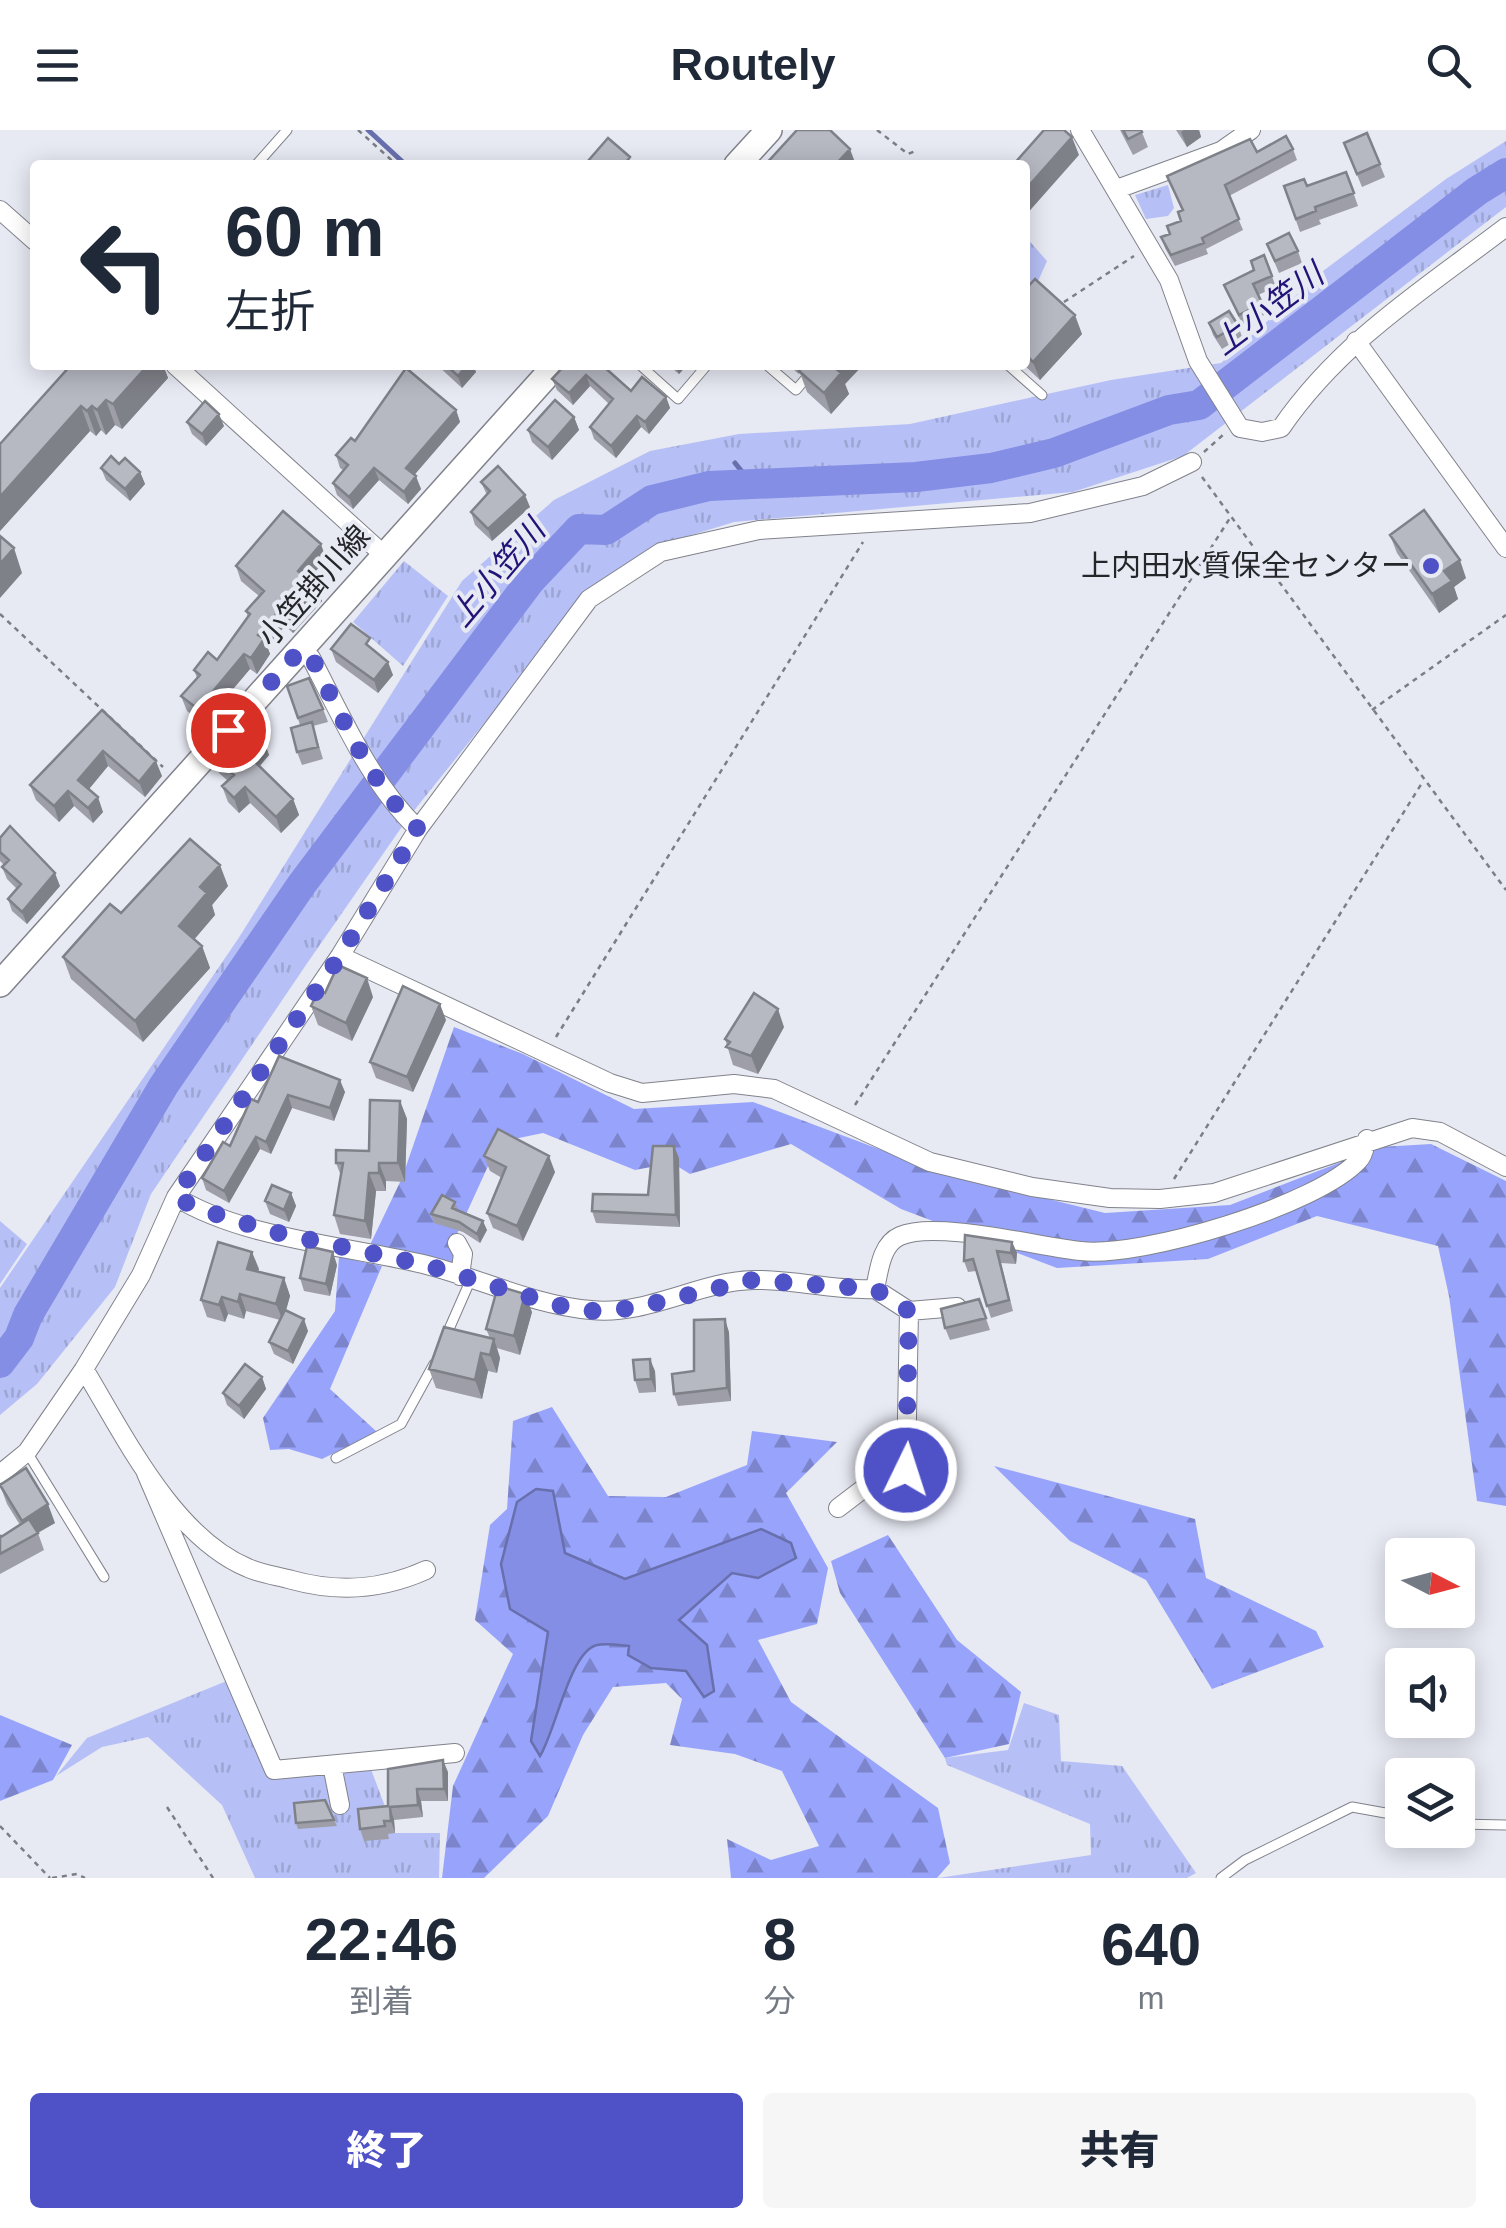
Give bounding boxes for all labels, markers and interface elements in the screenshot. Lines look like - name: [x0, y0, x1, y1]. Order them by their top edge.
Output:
- icon: menu: [30, 38, 85, 93]
- icon: search: [1421, 38, 1476, 93]
- text: Routely: [670, 39, 836, 90]
- text: 60 m: [225, 193, 385, 271]
- icon: left: [60, 200, 190, 330]
- water label: 上小笠川: [1206, 254, 1332, 362]
- text: 左折: [225, 286, 315, 337]
- water label: 上小笠川: [442, 510, 554, 634]
- street label: 小笠掛川線: [251, 519, 376, 652]
- place label: 上内田水質保全センター: [1081, 549, 1411, 582]
- marker: 上内田水質保全センター: [1420, 555, 1442, 577]
- pin: [186, 688, 271, 773]
- icon: arrive: [201, 703, 256, 758]
- position arrow: [854, 1418, 958, 1522]
- north arrow: [1385, 1538, 1475, 1628]
- map controls: [1385, 1538, 1475, 1848]
- button: sound: [1385, 1648, 1475, 1738]
- button: layers: [1385, 1758, 1475, 1848]
- text: 22:46: [305, 1906, 458, 1973]
- text: 8: [763, 1906, 796, 1973]
- text: 640: [1101, 1911, 1201, 1978]
- text: m: [1138, 1980, 1164, 2016]
- text: 到着: [349, 1983, 413, 2019]
- text: 分: [764, 1983, 796, 2019]
- button: 終了: [30, 2093, 743, 2208]
- button: 共有: [763, 2093, 1476, 2208]

